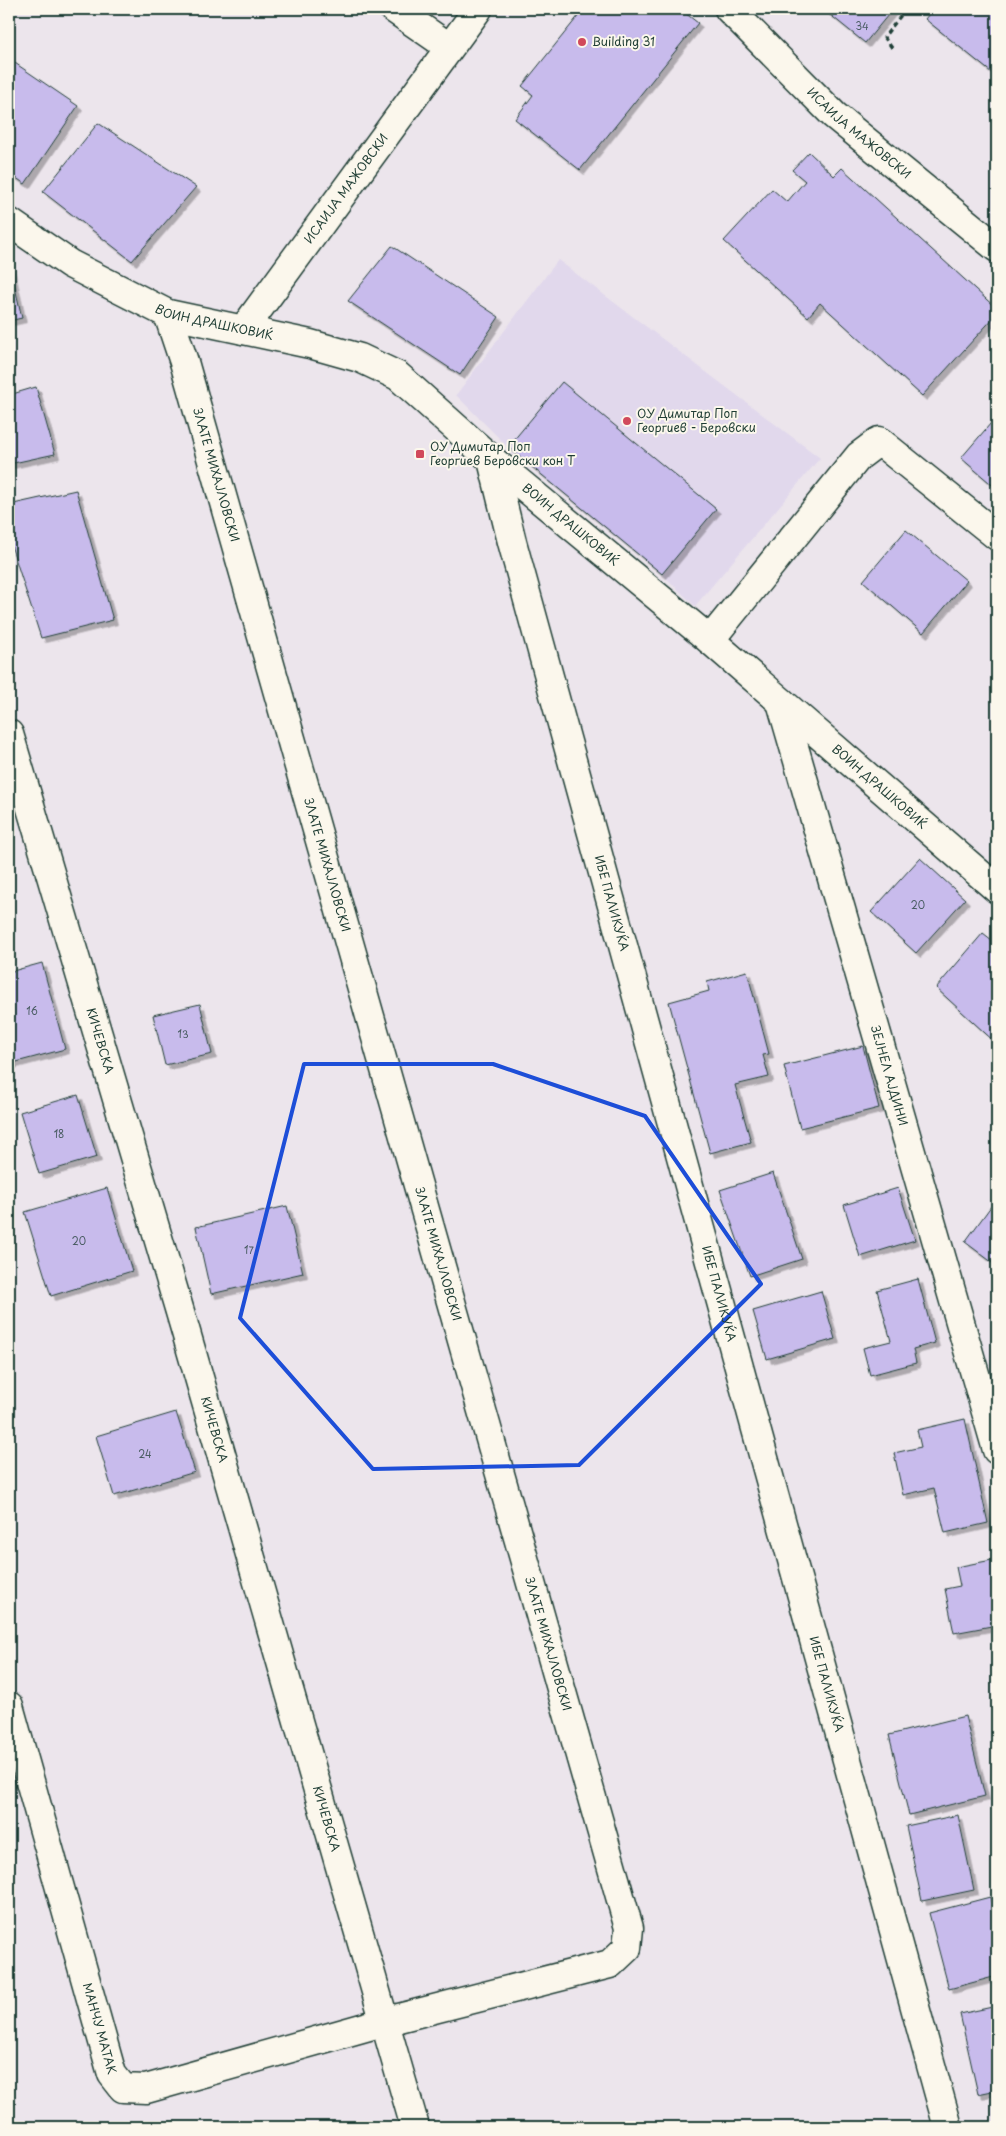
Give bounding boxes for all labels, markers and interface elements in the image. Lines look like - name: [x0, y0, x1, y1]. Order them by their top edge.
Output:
- house number: 34: [855, 18, 869, 33]
- place label: Building 31: [592, 32, 655, 50]
- marker: Building 31: [576, 36, 588, 48]
- street label: ИСАИЈА МАЖОВСКИ: [803, 83, 915, 182]
- street label: ИСАИЈА МАЖОВСКИ: [299, 130, 392, 247]
- street label: ВОИН ДРАШКОВИЌ: [152, 299, 275, 344]
- place label: ОУ Димитар Поп Георгиев - Беровски: [637, 404, 756, 436]
- street label: ЗЛАТЕ МИХАЈЛОВСКИ: [189, 406, 245, 544]
- marker: ОУ Димитар Поп Георгиев - Беровски: [621, 415, 633, 427]
- place label: ОУ Димитар Поп Георгиев Беровски кон Т: [430, 437, 576, 469]
- marker: ОУ Димитар Поп Георгиев Беровски кон Т: [414, 448, 426, 460]
- street label: ВОИН ДРАШКОВИЌ: [519, 479, 623, 569]
- street label: ВОИН ДРАШКОВИЌ: [828, 740, 931, 832]
- street label: ЗЛАТЕ МИХАЈЛОВСКИ: [300, 796, 356, 934]
- street label: ИБЕ ПАЛИКУЌА: [591, 853, 634, 953]
- house number: 20: [911, 897, 925, 912]
- house number: 16: [26, 1003, 38, 1018]
- street label: КИЧЕВСКА: [82, 1005, 119, 1076]
- street label: ЗЕЈНЕЛ АЈДИНИ: [867, 1023, 913, 1128]
- house number: 13: [177, 1026, 189, 1041]
- house number: 18: [54, 1126, 64, 1141]
- street label: ЗЛАТЕ МИХАЈЛОВСКИ: [411, 1185, 467, 1323]
- house number: 20: [72, 1233, 86, 1248]
- house number: 17: [244, 1242, 255, 1257]
- street label: ИБЕ ПАЛИКУЌА: [698, 1243, 741, 1343]
- street label: КИЧЕВСКА: [197, 1394, 233, 1464]
- house number: 24: [138, 1446, 152, 1461]
- street label: ЗЛАТЕ МИХАЈЛОВСКИ: [521, 1575, 577, 1713]
- street label: ИБЕ ПАЛИКУЌА: [805, 1634, 849, 1734]
- street label: КИЧЕВСКА: [309, 1783, 345, 1854]
- street label: МАНЧУ МАТАК: [79, 1981, 122, 2076]

